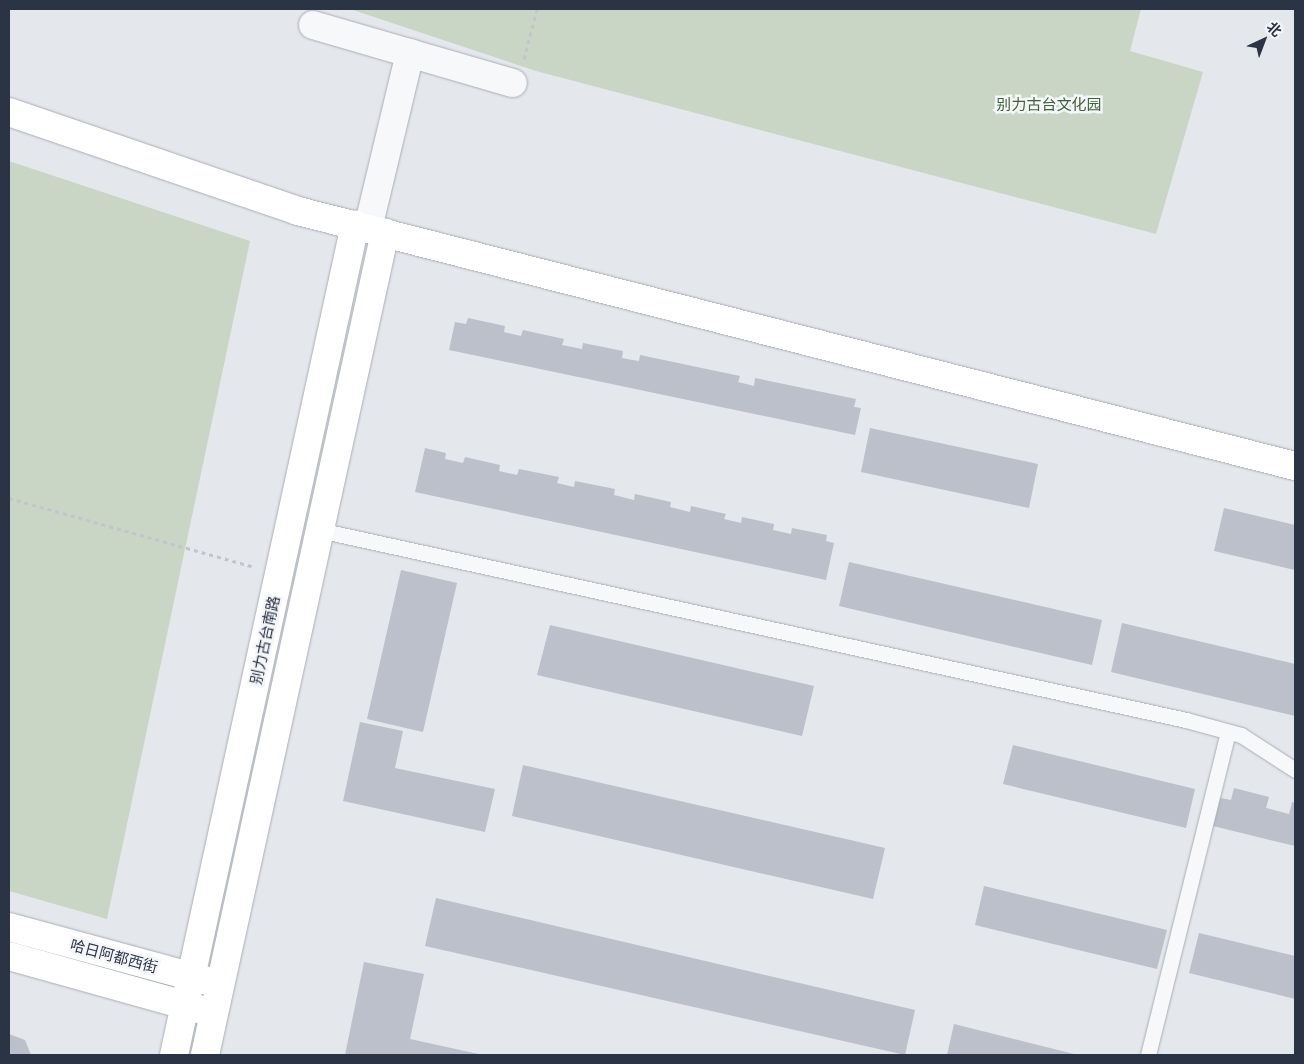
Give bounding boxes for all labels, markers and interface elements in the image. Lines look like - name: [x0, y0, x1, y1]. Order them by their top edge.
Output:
- north arrow: [1239, 15, 1289, 65]
- text: 北: [1263, 17, 1286, 40]
- park label: 别力古台文化园: [997, 96, 1101, 114]
- street label: 别力古台南路: [247, 594, 283, 686]
- street label: 哈日阿都西街: [68, 936, 160, 976]

